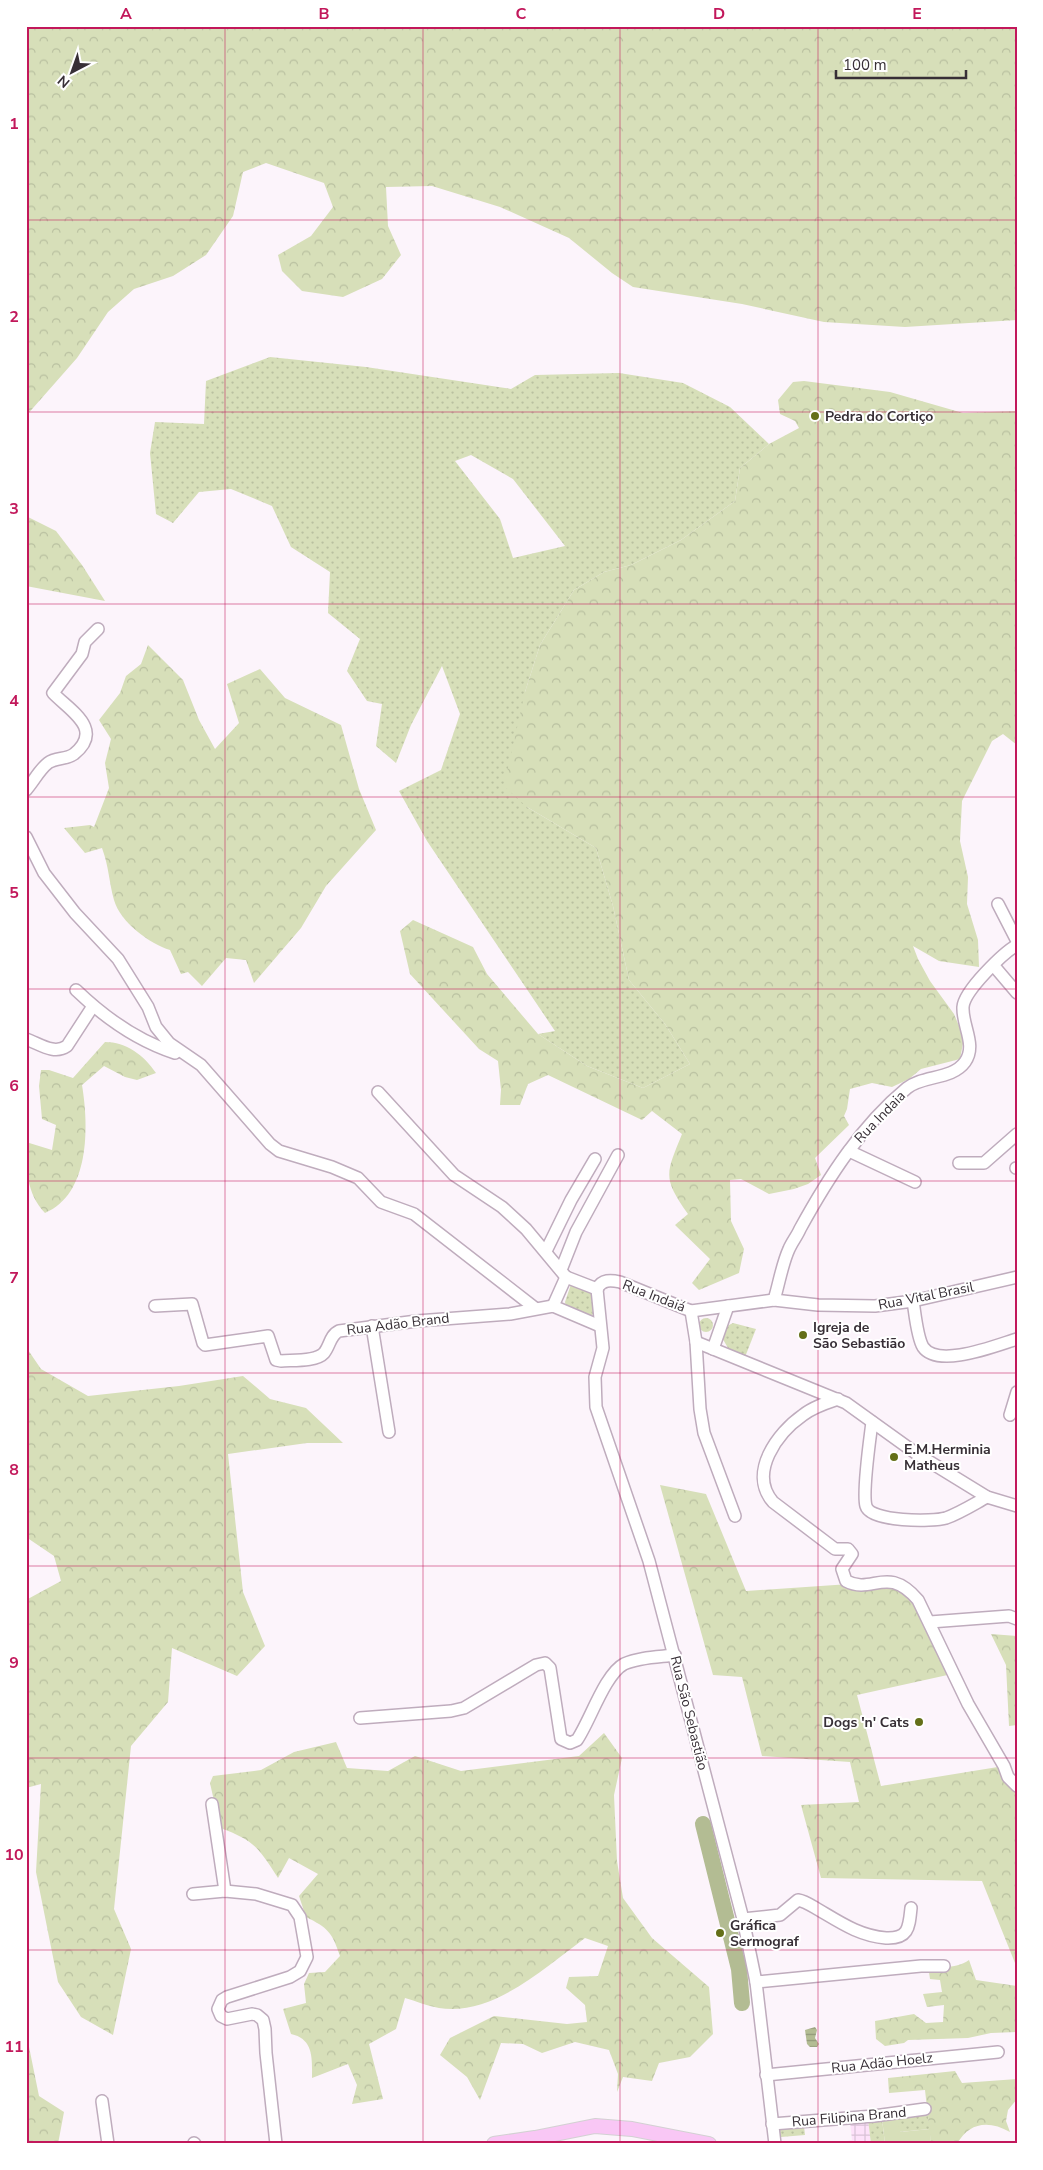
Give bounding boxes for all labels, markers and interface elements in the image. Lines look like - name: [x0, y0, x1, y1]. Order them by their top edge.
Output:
- text: A: [120, 3, 132, 25]
- text: B: [318, 3, 330, 25]
- text: C: [516, 3, 527, 25]
- text: D: [713, 3, 725, 25]
- text: E: [912, 3, 922, 25]
- north arrow: [48, 48, 98, 98]
- scale bar: [836, 48, 966, 80]
- text: 100 m: [843, 55, 887, 75]
- text: N: [54, 71, 74, 92]
- text: 1: [9, 113, 19, 135]
- text: 2: [9, 306, 19, 328]
- place label: Pedra do Cortiço: [825, 407, 933, 426]
- marker: Pedra do Cortiço: [809, 410, 821, 422]
- text: 3: [9, 498, 19, 520]
- text: 4: [9, 690, 19, 712]
- text: 5: [9, 882, 19, 904]
- text: 6: [9, 1075, 19, 1097]
- street label: Rua Indaia: [850, 1087, 910, 1147]
- text: 7: [9, 1267, 19, 1289]
- street label: Rua Indaiá: [620, 1275, 688, 1317]
- street label: Rua Vital Brasil: [877, 1277, 976, 1315]
- street label: Rua Adão Brand: [346, 1308, 450, 1340]
- place label: Igreja de São Sebastião: [813, 1318, 905, 1353]
- marker: Igreja de São Sebastião: [797, 1329, 809, 1341]
- place label: E.M.Herminia Matheus: [904, 1440, 991, 1475]
- marker: E.M.Herminia Matheus: [888, 1451, 900, 1463]
- text: 8: [9, 1459, 19, 1481]
- text: 9: [9, 1652, 19, 1674]
- street label: Rua São Sebastião: [666, 1654, 712, 1772]
- place label: Dogs 'n' Cats: [823, 1713, 909, 1732]
- marker: Dogs 'n' Cats: [913, 1716, 925, 1728]
- text: 10: [4, 1844, 24, 1866]
- place label: Gráfica Sermograf: [730, 1916, 800, 1951]
- marker: Gráfica Sermograf: [714, 1927, 726, 1939]
- text: 11: [4, 2036, 24, 2058]
- street label: Rua Adão Hoelz: [830, 2048, 934, 2078]
- street label: Rua Filipina Brand: [791, 2103, 907, 2131]

